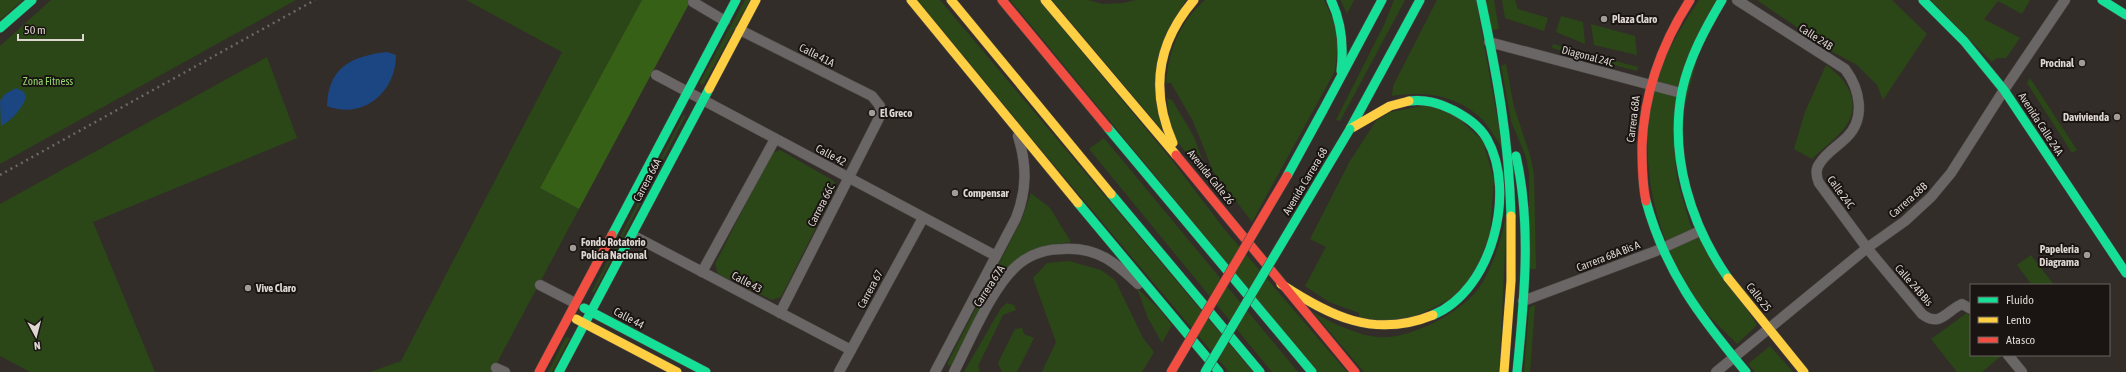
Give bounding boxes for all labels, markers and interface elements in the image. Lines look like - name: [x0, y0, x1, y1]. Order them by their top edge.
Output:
- place label: Plaza Claro: [1612, 13, 1657, 25]
- marker: Plaza Claro: [1599, 14, 1609, 24]
- scale bar: [18, 16, 83, 42]
- street label: Calle 24B: [1797, 22, 1836, 53]
- text: 50 m: [24, 23, 46, 37]
- street label: Calle 41A: [797, 41, 837, 69]
- street label: Diagonal 24C: [1561, 43, 1616, 69]
- place label: Procinal: [2040, 57, 2075, 69]
- marker: Procinal: [2077, 58, 2087, 68]
- park label: Zona Fitness: [23, 75, 73, 87]
- street label: Avenida Calle 24A: [2016, 90, 2066, 158]
- street label: Carrera 68A: [1624, 94, 1642, 143]
- place label: El Greco: [880, 107, 912, 119]
- marker: El Greco: [867, 108, 877, 118]
- place label: Davivienda: [2063, 111, 2109, 123]
- marker: Davivienda: [2112, 112, 2122, 122]
- street label: Calle 42: [814, 142, 848, 168]
- street label: Avenida Carrera 68: [1280, 145, 1330, 217]
- street label: Avenida Calle 26: [1185, 147, 1237, 207]
- street label: Carrera 66A: [631, 156, 664, 204]
- street label: Calle 24C: [1825, 173, 1857, 211]
- street label: Carrera 68B: [1887, 179, 1930, 220]
- street label: Carrera 66C: [805, 182, 837, 228]
- place label: Compensar: [963, 187, 1010, 199]
- marker: Compensar: [950, 188, 960, 198]
- place label: Fondo Rotatorio Policía Nacional: [581, 236, 648, 261]
- street label: Carrera 68A Bis A: [1575, 238, 1642, 274]
- marker: Fondo Rotatorio Policía Nacional: [568, 243, 578, 253]
- place label: Papeleria Diagrama: [2039, 243, 2079, 268]
- marker: Papeleria Diagrama: [2082, 250, 2092, 260]
- street label: Calle 24B Bis: [1893, 262, 1935, 308]
- street label: Carrera 67A: [971, 263, 1007, 309]
- street label: Carrera 67: [855, 268, 885, 310]
- street label: Calle 43: [730, 269, 764, 295]
- street label: Calle 25: [1744, 280, 1774, 314]
- place label: Vive Claro: [255, 282, 296, 294]
- marker: Vive Claro: [243, 283, 253, 293]
- legend: [1970, 284, 2110, 356]
- text: Fluido: [2006, 293, 2034, 307]
- street label: Calle 44: [612, 305, 646, 331]
- text: Lento: [2006, 313, 2031, 327]
- north arrow: [16, 316, 56, 356]
- text: Atasco: [2006, 333, 2036, 347]
- text: N: [33, 340, 41, 352]

